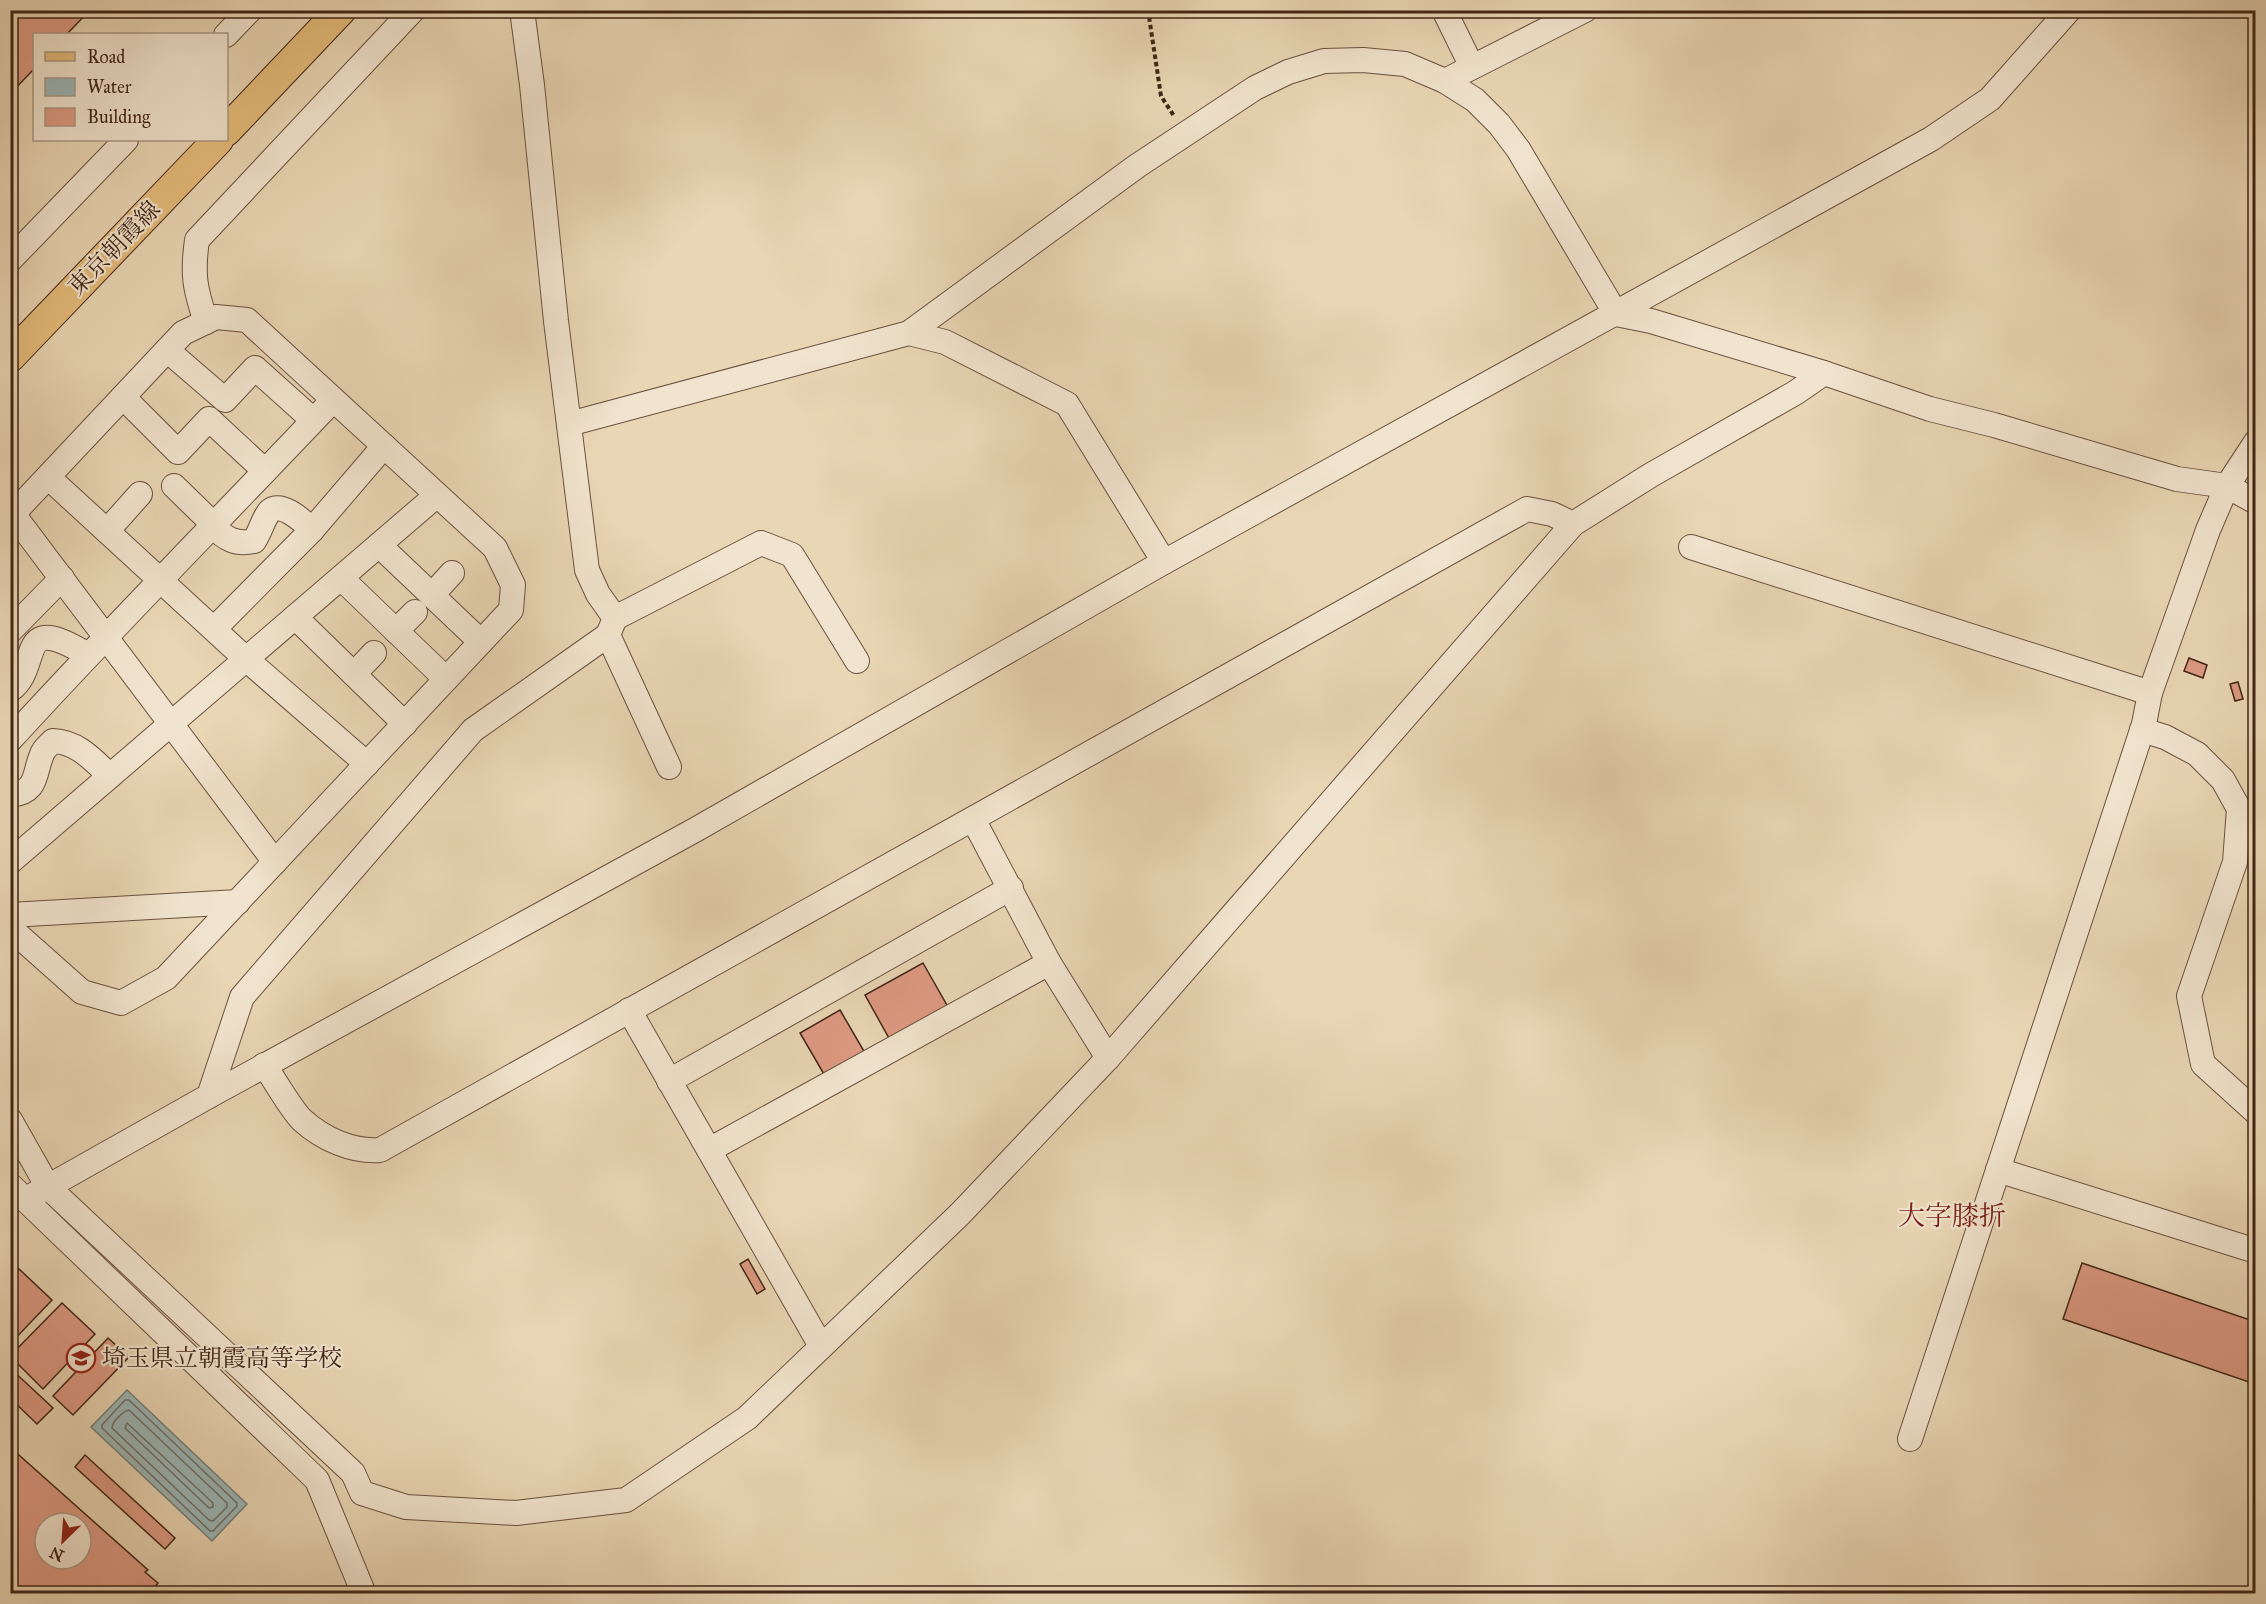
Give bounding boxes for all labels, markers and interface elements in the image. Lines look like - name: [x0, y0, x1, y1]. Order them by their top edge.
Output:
- legend: [33, 33, 228, 141]
- text: Road: [87, 46, 125, 68]
- text: Water: [87, 76, 132, 98]
- text: Building: [87, 106, 151, 129]
- street label: 東京朝霞線: [62, 194, 166, 302]
- district label: 大字膝折: [1898, 1199, 2006, 1232]
- school or university icon: 埼玉県立朝霞高等学校: [65, 1342, 97, 1374]
- place label: 埼玉県立朝霞高等学校: [102, 1343, 342, 1373]
- north arrow: [33, 1511, 93, 1571]
- text: N: [46, 1542, 67, 1566]

